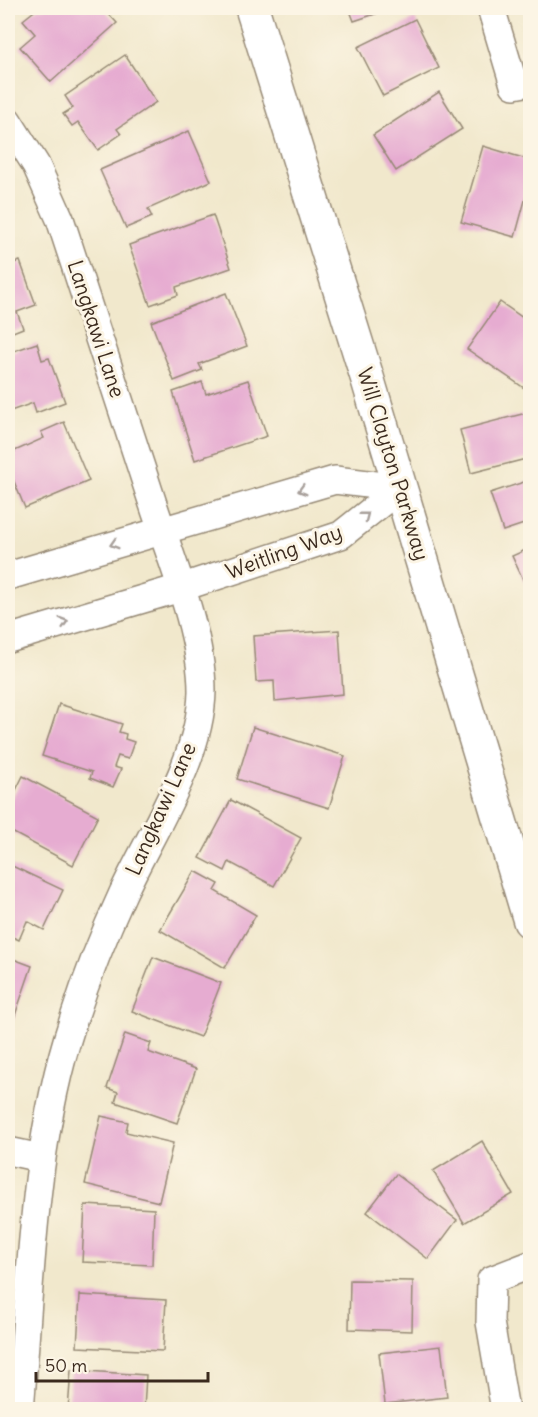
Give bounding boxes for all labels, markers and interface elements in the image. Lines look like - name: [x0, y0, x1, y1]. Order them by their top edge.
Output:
- street label: Langkawi Lane: [62, 257, 131, 401]
- street label: Will Clayton Parkway: [351, 364, 436, 564]
- one-way arrow: [297, 482, 307, 495]
- one-way arrow: [358, 513, 369, 524]
- street label: Weitling Way: [222, 518, 346, 585]
- one-way arrow: [109, 537, 120, 549]
- one-way arrow: [58, 617, 69, 629]
- street label: Langkawi Lane: [119, 738, 202, 879]
- scale bar: [36, 1345, 208, 1383]
- text: 50 m: [45, 1354, 87, 1377]

